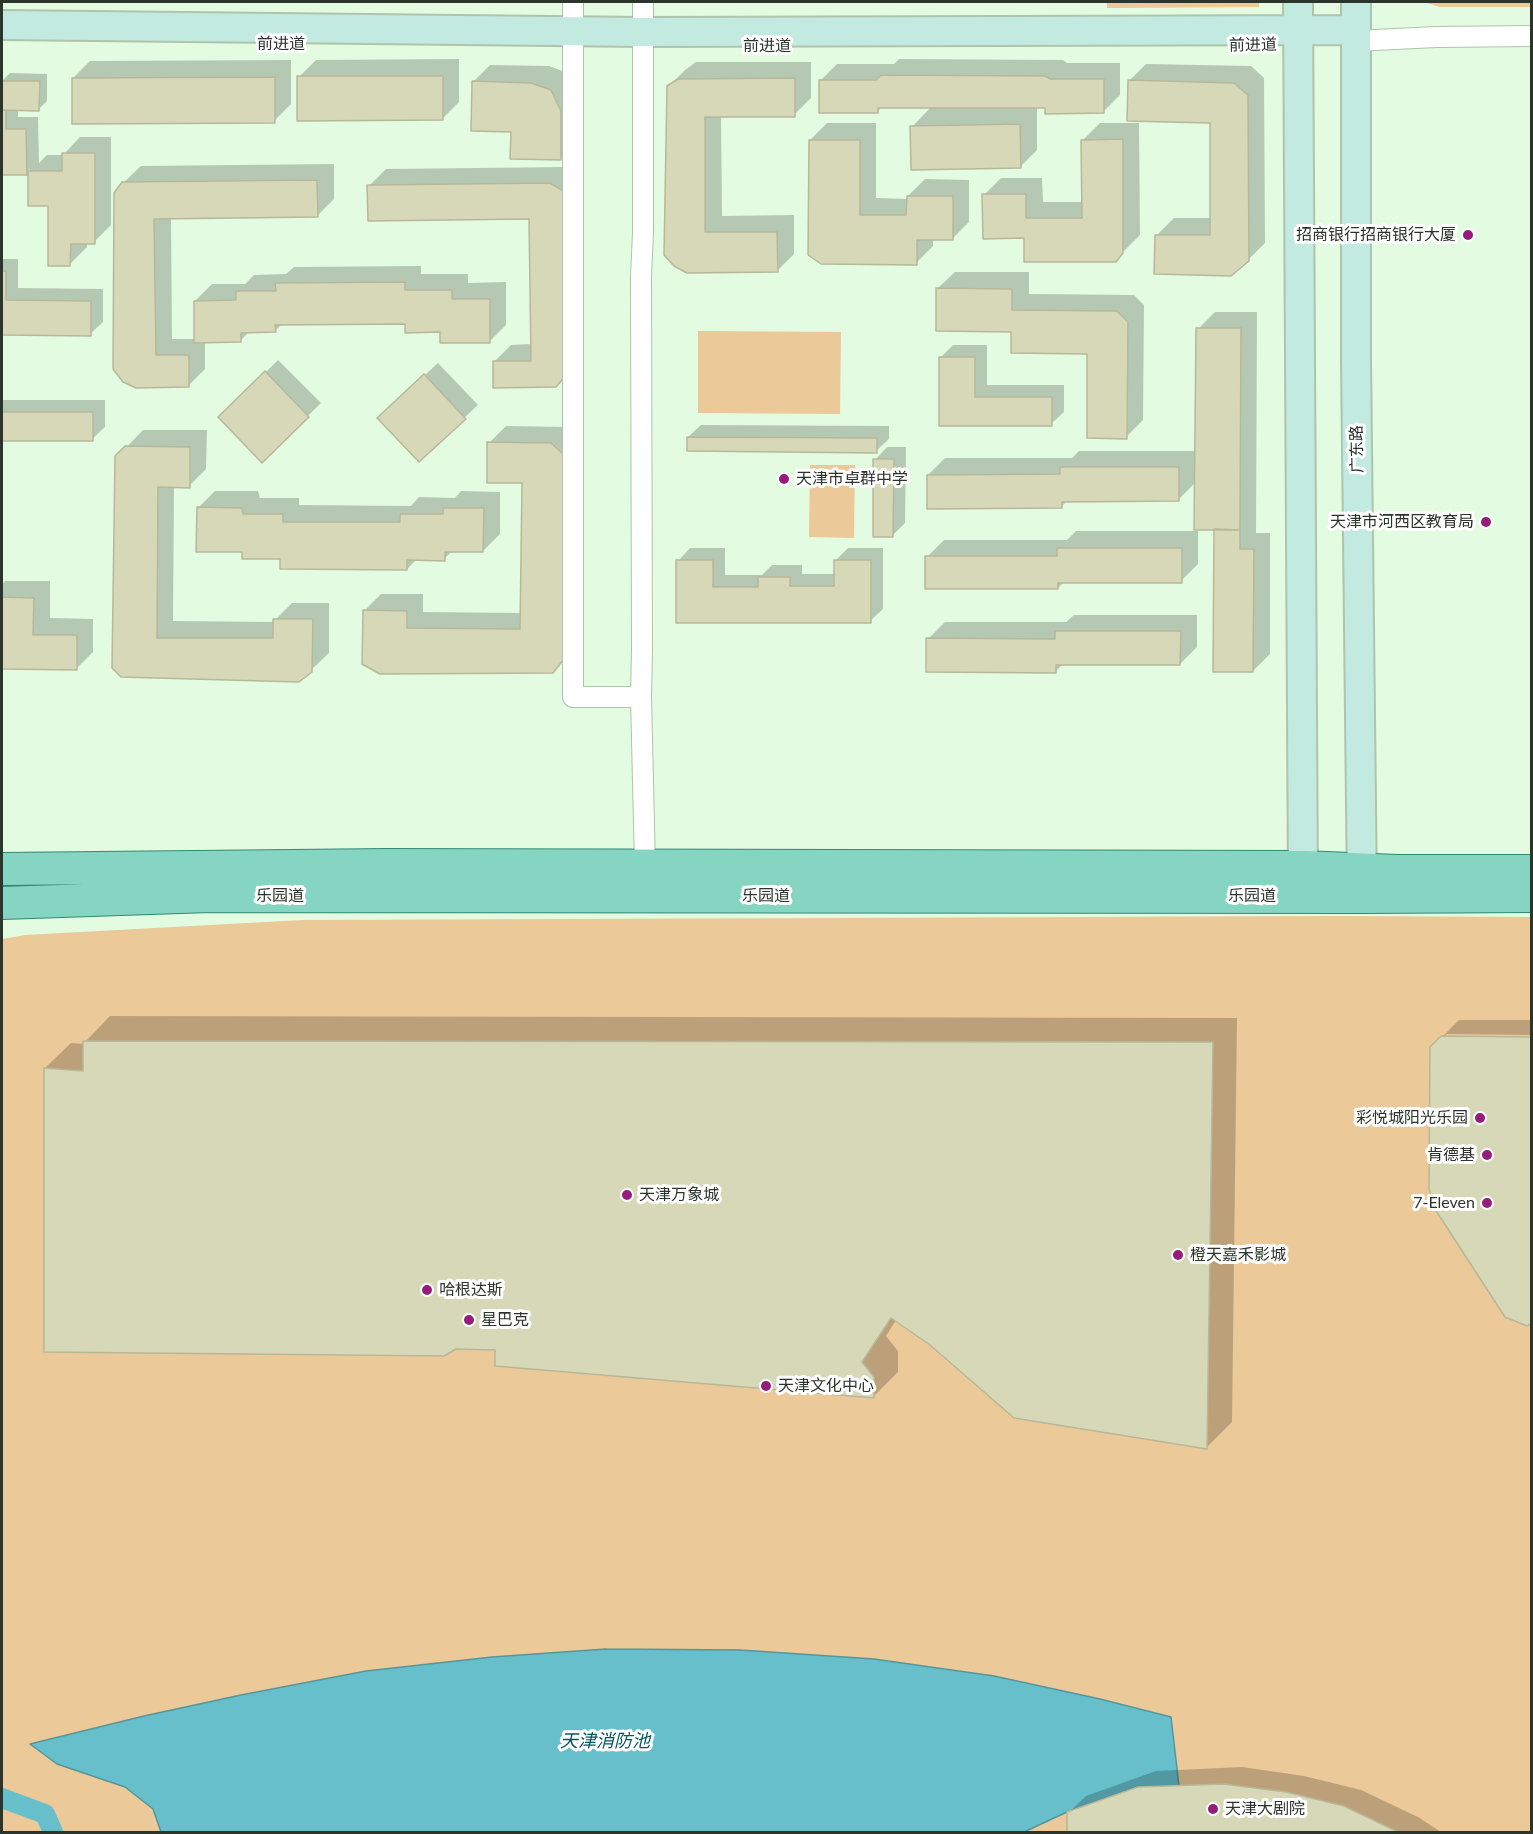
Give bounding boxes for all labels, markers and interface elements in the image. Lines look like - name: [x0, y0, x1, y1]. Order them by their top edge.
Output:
- street label: 前进道: [257, 34, 305, 54]
- street label: 前进道: [1229, 35, 1277, 55]
- street label: 前进道: [743, 36, 791, 56]
- place label: 招商银行招商银行大厦: [1296, 225, 1456, 245]
- marker: 招商银行招商银行大厦: [1461, 228, 1475, 242]
- street label: 广东路: [1347, 425, 1367, 473]
- place label: 天津市卓群中学: [796, 469, 908, 489]
- marker: 天津市卓群中学: [777, 472, 791, 486]
- place label: 天津市河西区教育局: [1330, 512, 1474, 532]
- marker: 天津市河西区教育局: [1479, 515, 1493, 529]
- street label: 乐园道: [256, 886, 304, 906]
- street label: 乐园道: [742, 886, 790, 906]
- street label: 乐园道: [1228, 886, 1276, 906]
- place label: 彩悦城阳光乐园: [1356, 1108, 1468, 1128]
- marker: 彩悦城阳光乐园: [1473, 1111, 1487, 1125]
- place label: 肯德基: [1427, 1145, 1475, 1165]
- marker: 肯德基: [1480, 1148, 1494, 1162]
- place label: 天津万象城: [639, 1185, 719, 1205]
- marker: 天津万象城: [620, 1188, 634, 1202]
- place label: 7-Eleven: [1413, 1193, 1475, 1213]
- marker: 7-Eleven: [1480, 1196, 1494, 1210]
- place label: 橙天嘉禾影城: [1190, 1245, 1286, 1265]
- marker: 橙天嘉禾影城: [1171, 1248, 1185, 1262]
- place label: 哈根达斯: [439, 1280, 503, 1300]
- marker: 哈根达斯: [420, 1283, 434, 1297]
- place label: 星巴克: [481, 1310, 529, 1330]
- marker: 星巴克: [462, 1313, 476, 1327]
- place label: 天津文化中心: [778, 1376, 874, 1396]
- marker: 天津文化中心: [759, 1379, 773, 1393]
- water label: 天津消防池: [560, 1730, 650, 1752]
- place label: 天津大剧院: [1225, 1799, 1305, 1819]
- marker: 天津大剧院: [1206, 1802, 1220, 1816]

